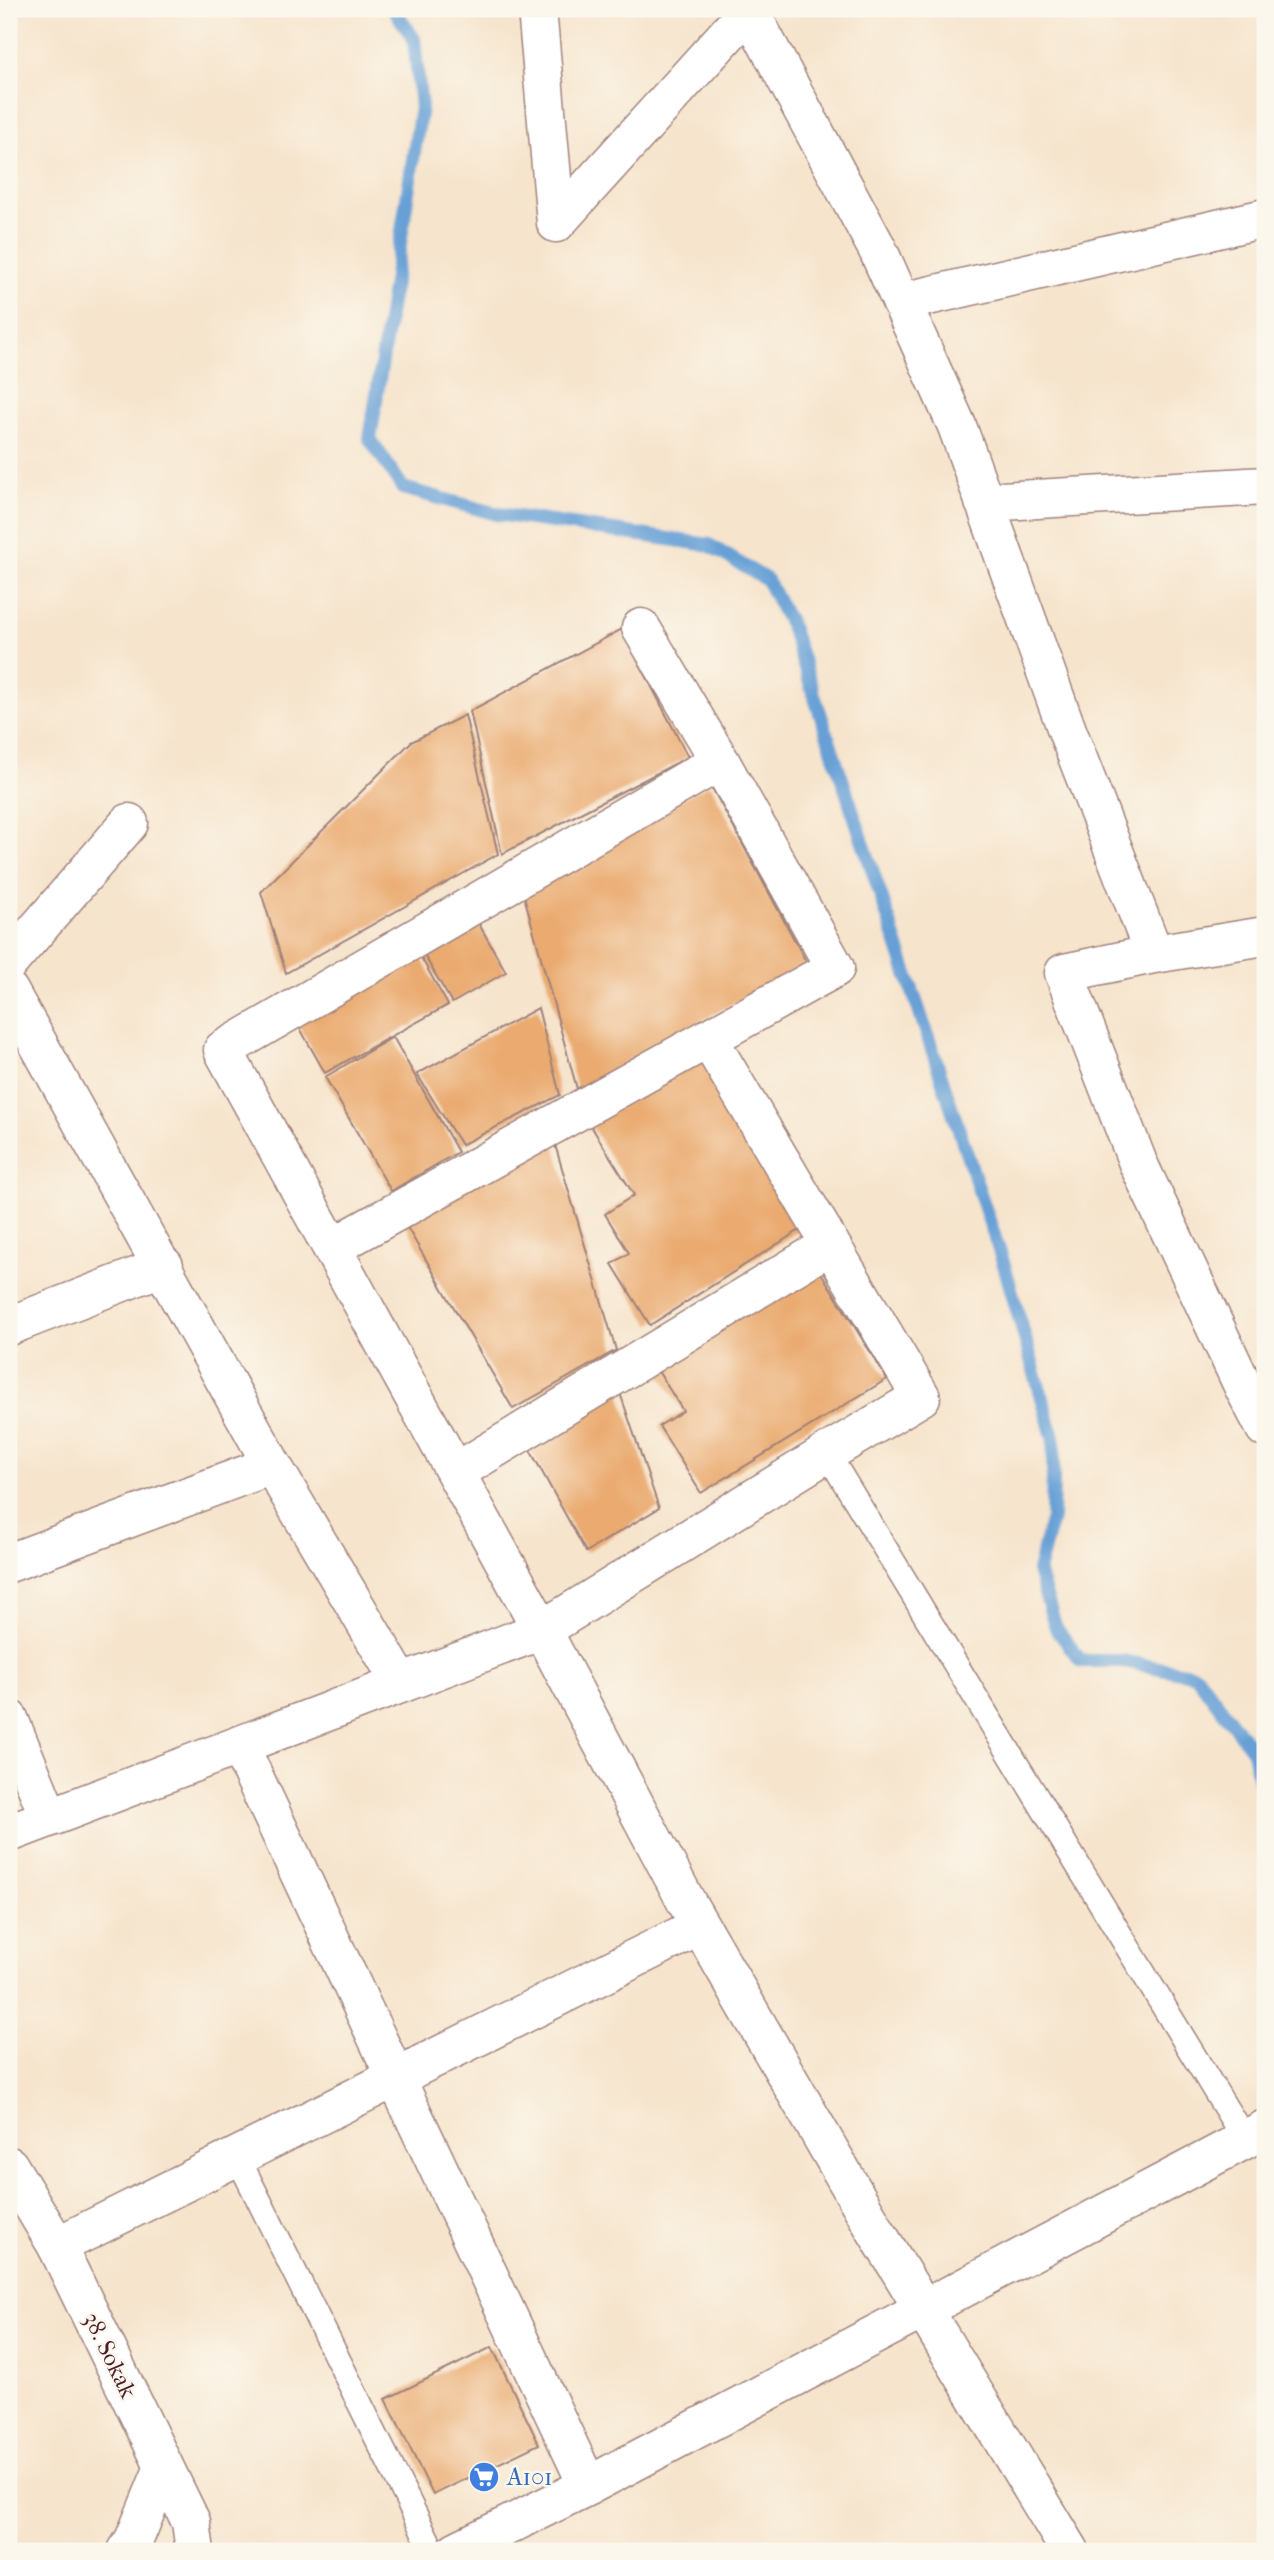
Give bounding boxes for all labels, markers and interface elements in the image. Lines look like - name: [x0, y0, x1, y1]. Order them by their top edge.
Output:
- street label: 38. Sokak: [77, 2308, 143, 2403]
- supermarket icon: A101: [467, 2460, 501, 2494]
- place label: A101: [506, 2463, 553, 2491]

